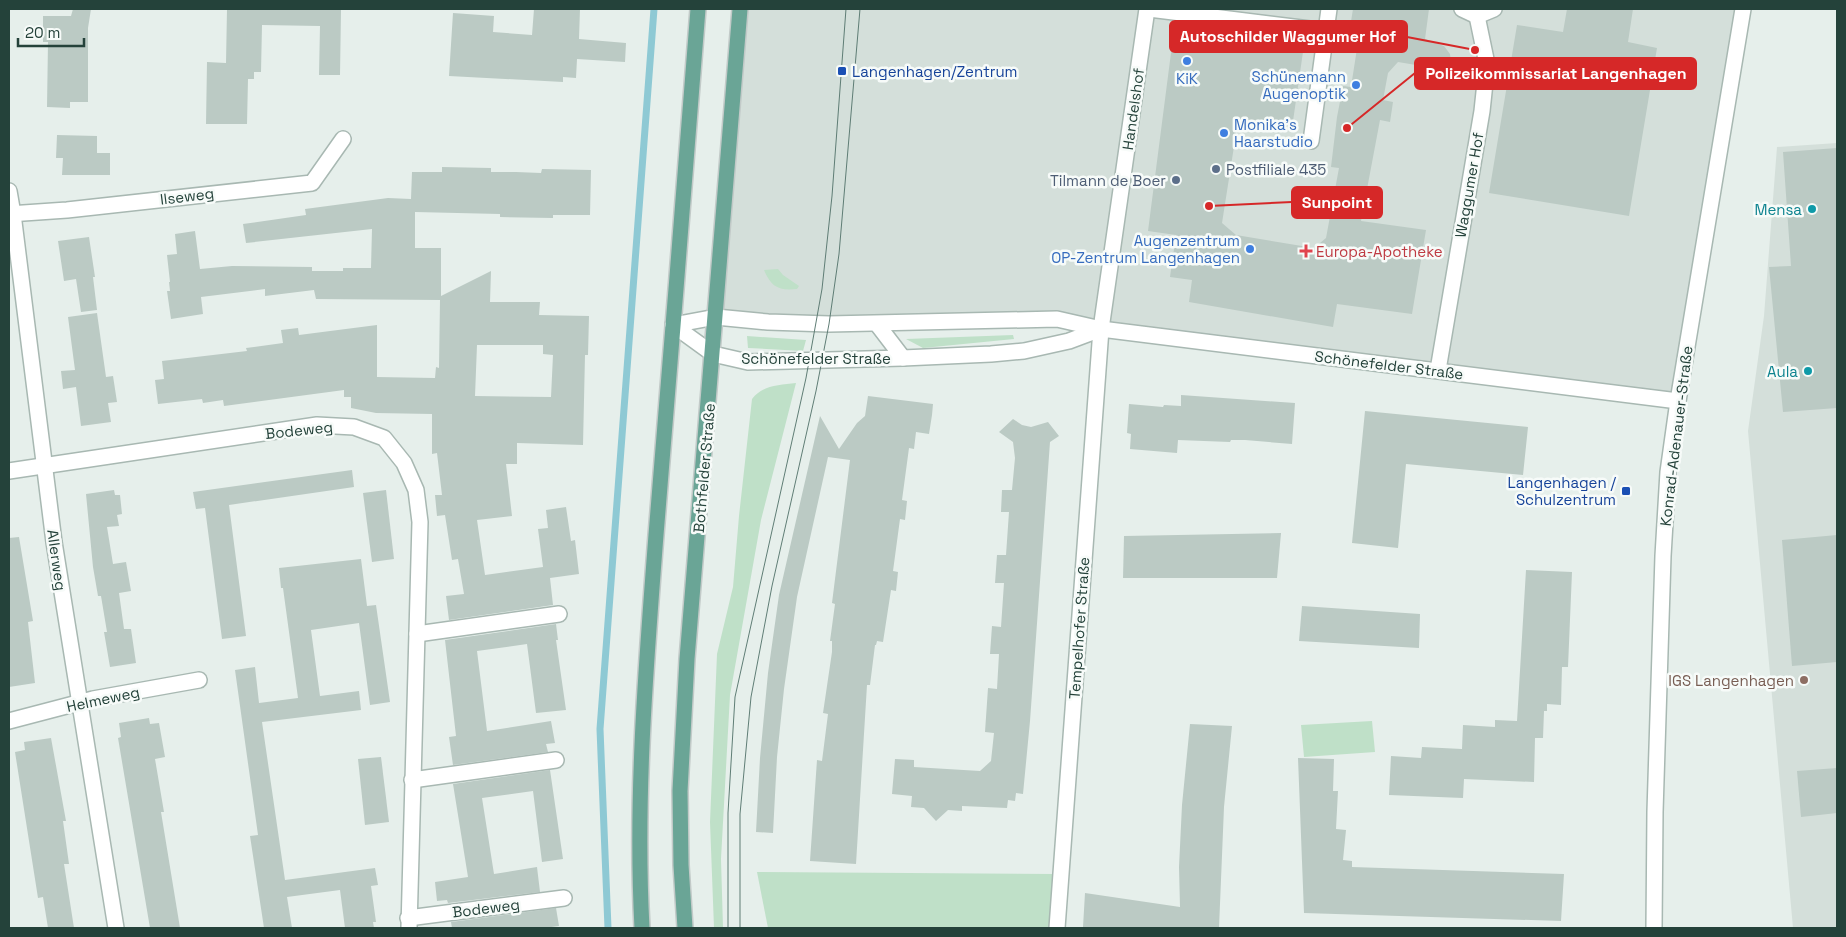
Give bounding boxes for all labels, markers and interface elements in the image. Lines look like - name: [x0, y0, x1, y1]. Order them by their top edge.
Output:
- scale bar: [18, 15, 84, 47]
- callout: Autoschilder Waggumer Hof: [1170, 21, 1407, 52]
- text: 20 m: [25, 23, 60, 42]
- text: Autoschilder Waggumer Hof: [1180, 26, 1396, 47]
- marker: KiK: [1181, 55, 1193, 67]
- callout: Polizeikommissariat Langenhagen: [1415, 58, 1696, 89]
- place label: Langenhagen/Zentrum: [852, 62, 1018, 81]
- text: Polizeikommissariat Langenhagen: [1425, 63, 1687, 84]
- marker: Langenhagen/Zentrum: [836, 65, 848, 77]
- street label: Handelshof: [1118, 66, 1148, 151]
- place label: Schünemann Augenoptik: [1252, 67, 1346, 103]
- place label: KiK: [1176, 69, 1198, 88]
- marker: Schünemann Augenoptik: [1350, 79, 1362, 91]
- place label: Monika's Haarstudio: [1234, 115, 1313, 151]
- marker: Monika's Haarstudio: [1218, 127, 1230, 139]
- street label: Waggumer Hof: [1450, 131, 1488, 239]
- place label: Postfiliale 435: [1226, 160, 1326, 179]
- marker: Postfiliale 435: [1210, 163, 1222, 175]
- place label: Tilmann de Boer: [1050, 171, 1166, 190]
- marker: Tilmann de Boer: [1170, 174, 1182, 186]
- street label: Ilseweg: [159, 183, 215, 209]
- callout: Sunpoint: [1292, 187, 1382, 218]
- text: Sunpoint: [1302, 192, 1372, 213]
- place label: Mensa: [1754, 200, 1802, 219]
- marker: Mensa: [1806, 203, 1818, 215]
- place label: Augenzentrum OP-Zentrum Langenhagen: [1051, 231, 1240, 267]
- place label: Europa-Apotheke: [1316, 242, 1443, 261]
- marker: Augenzentrum OP-Zentrum Langenhagen: [1244, 243, 1256, 255]
- marker: Europa-Apotheke: [1300, 245, 1312, 257]
- street label: Konrad-Adenauer-Straße: [1655, 345, 1697, 527]
- street label: Schönefelder Straße: [1314, 346, 1465, 384]
- street label: Schönefelder Straße: [741, 349, 891, 368]
- place label: Aula: [1767, 362, 1798, 381]
- marker: Aula: [1802, 365, 1814, 377]
- street label: Bothfelder Straße: [689, 402, 719, 534]
- street label: Bodeweg: [264, 417, 334, 443]
- place label: Langenhagen / Schulzentrum: [1508, 473, 1616, 509]
- marker: Langenhagen / Schulzentrum: [1620, 485, 1632, 497]
- street label: Allerweg: [43, 528, 71, 592]
- street label: Tempelhofer Straße: [1065, 556, 1093, 700]
- place label: IGS Langenhagen: [1668, 671, 1794, 690]
- marker: IGS Langenhagen: [1798, 674, 1810, 686]
- street label: Helmeweg: [65, 682, 141, 716]
- street label: Bodeweg: [451, 894, 521, 922]

